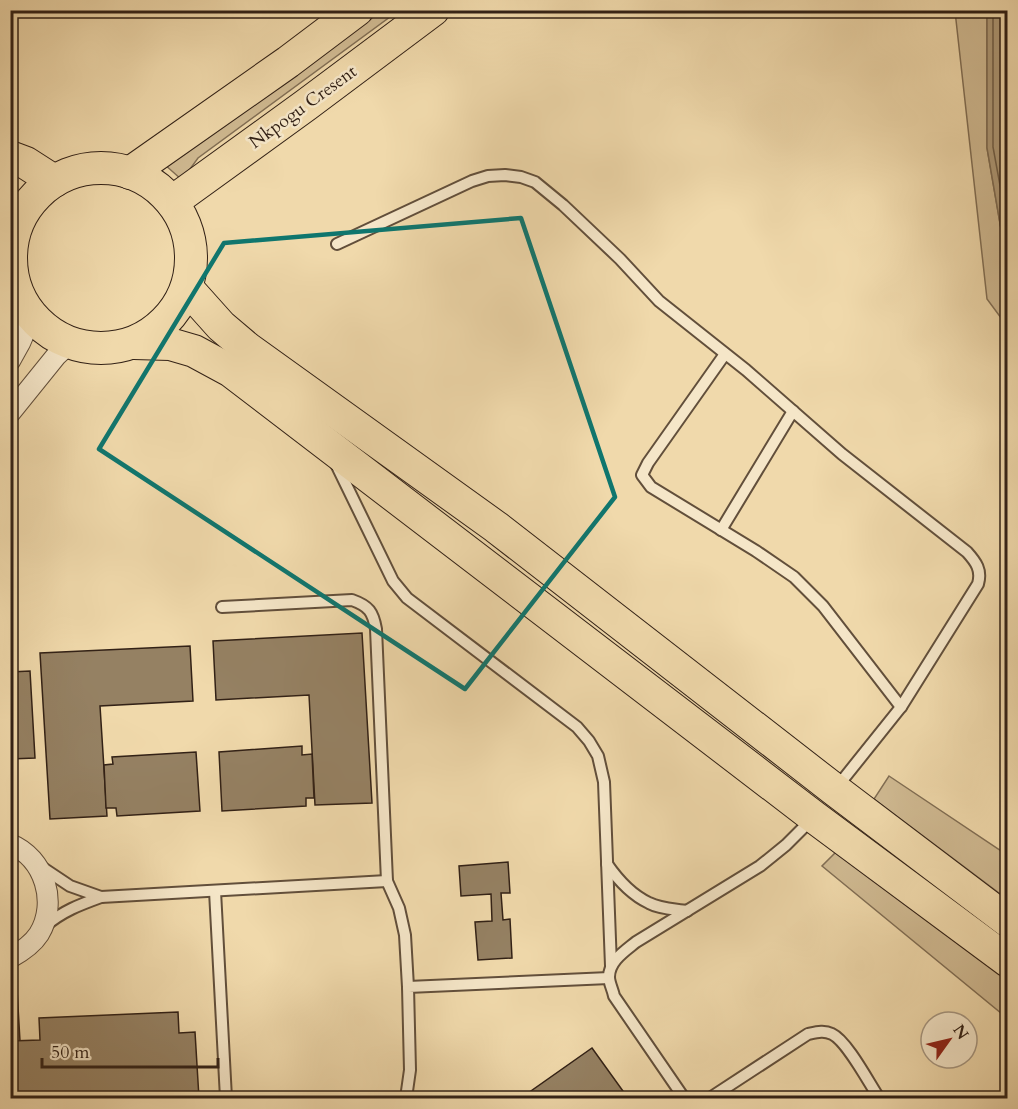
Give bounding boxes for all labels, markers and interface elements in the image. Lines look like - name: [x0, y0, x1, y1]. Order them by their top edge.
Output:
- street label: Nkpogu Cresent: [244, 59, 362, 155]
- north arrow: [919, 1010, 979, 1070]
- text: N: [948, 1020, 974, 1044]
- scale bar: [42, 1031, 218, 1069]
- text: 50 m: [51, 1040, 90, 1065]

